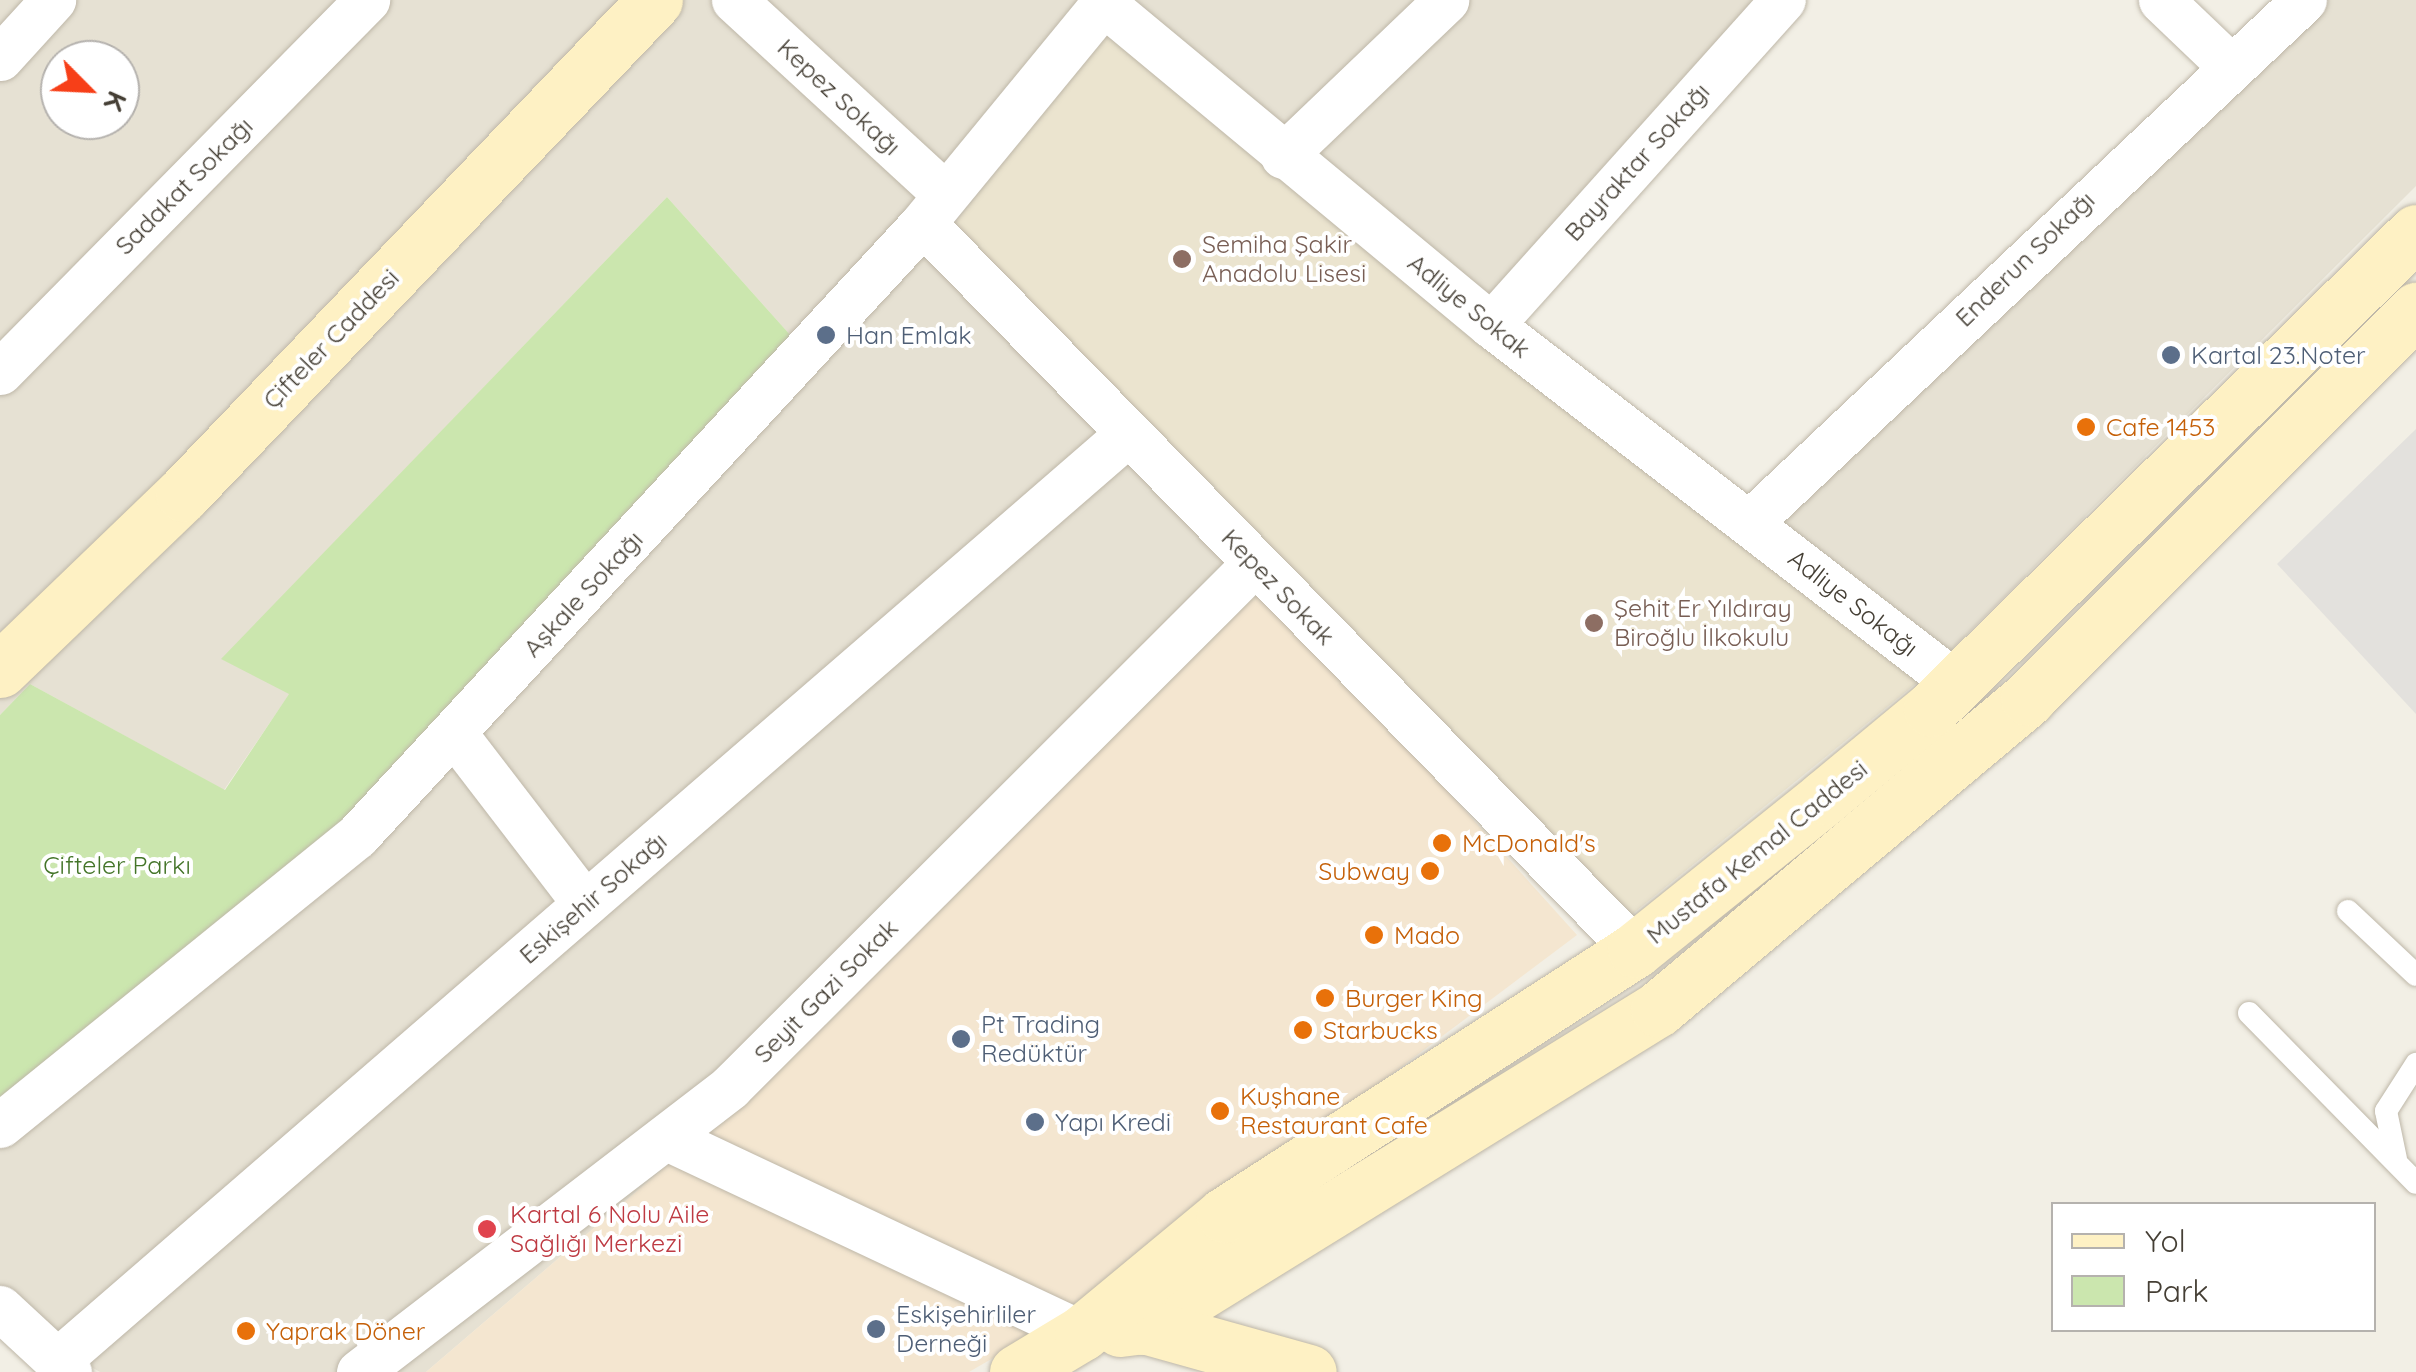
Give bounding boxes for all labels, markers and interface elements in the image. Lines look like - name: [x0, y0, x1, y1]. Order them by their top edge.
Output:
- street label: Kepez Sokağı: [771, 32, 907, 162]
- north arrow: [40, 40, 140, 140]
- street label: Bayraktar Sokağı: [1558, 77, 1716, 247]
- text: K: [96, 86, 136, 117]
- street label: Sadakat Sokağı: [109, 111, 259, 261]
- street label: Enderun Sokağı: [1949, 185, 2101, 333]
- place label: Semiha Şakir Anadolu Lisesi: [1202, 230, 1366, 289]
- marker: Semiha Şakir Anadolu Lisesi: [1171, 248, 1193, 270]
- street label: Adliye Sokak: [1402, 248, 1536, 364]
- street label: Çifteler Caddesi: [257, 263, 405, 415]
- place label: Han Emlak: [846, 320, 972, 350]
- marker: Han Emlak: [815, 324, 837, 346]
- place label: Kartal 23.Noter: [2191, 340, 2366, 370]
- marker: Kartal 23.Noter: [2160, 344, 2182, 366]
- place label: Cafe 1453: [2106, 412, 2215, 442]
- marker: Cafe 1453: [2075, 416, 2097, 438]
- street label: Kepez Sokak: [1215, 523, 1341, 651]
- street label: Aşkale Sokağı: [517, 525, 649, 663]
- street label: Adliye Sokağı: [1782, 543, 1924, 663]
- place label: Şehit Er Yıldıray Biroğlu İlkokulu: [1614, 594, 1792, 653]
- marker: Şehit Er Yıldıray Biroğlu İlkokulu: [1583, 612, 1605, 634]
- street label: Mustafa Kemal Caddesi: [1641, 754, 1873, 950]
- street label: Eskişehir Sokağı: [513, 826, 673, 970]
- place label: McDonald's: [1462, 828, 1596, 858]
- marker: McDonald's: [1431, 832, 1453, 854]
- park label: Çifteler Parkı: [43, 850, 191, 880]
- place label: Subway: [1318, 856, 1410, 886]
- marker: Subway: [1419, 860, 1441, 882]
- street label: Seyit Gazi Sokak: [748, 913, 904, 1069]
- place label: Mado: [1394, 920, 1460, 950]
- marker: Mado: [1363, 924, 1385, 946]
- place label: Burger King: [1345, 983, 1483, 1013]
- marker: Burger King: [1314, 987, 1336, 1009]
- place label: Pt Trading Redüktür: [981, 1010, 1100, 1069]
- place label: Starbucks: [1323, 1015, 1438, 1045]
- marker: Starbucks: [1292, 1019, 1314, 1041]
- marker: Pt Trading Redüktür: [950, 1028, 972, 1050]
- place label: Kuşhane Restaurant Cafe: [1240, 1082, 1428, 1141]
- marker: Kuşhane Restaurant Cafe: [1209, 1100, 1231, 1122]
- place label: Yapı Kredi: [1055, 1107, 1171, 1137]
- marker: Yapı Kredi: [1024, 1111, 1046, 1133]
- place label: Kartal 6 Nolu Aile Sağlığı Merkezi: [510, 1200, 709, 1259]
- legend: [2051, 1202, 2376, 1332]
- marker: Kartal 6 Nolu Aile Sağlığı Merkezi: [474, 1216, 500, 1242]
- text: Yol: [2145, 1222, 2186, 1260]
- text: Park: [2145, 1272, 2209, 1310]
- place label: Eskişehirliler Derneği: [896, 1300, 1036, 1359]
- place label: Yaprak Döner: [266, 1316, 425, 1346]
- marker: Eskişehirliler Derneği: [865, 1318, 887, 1340]
- marker: Yaprak Döner: [235, 1320, 257, 1342]

